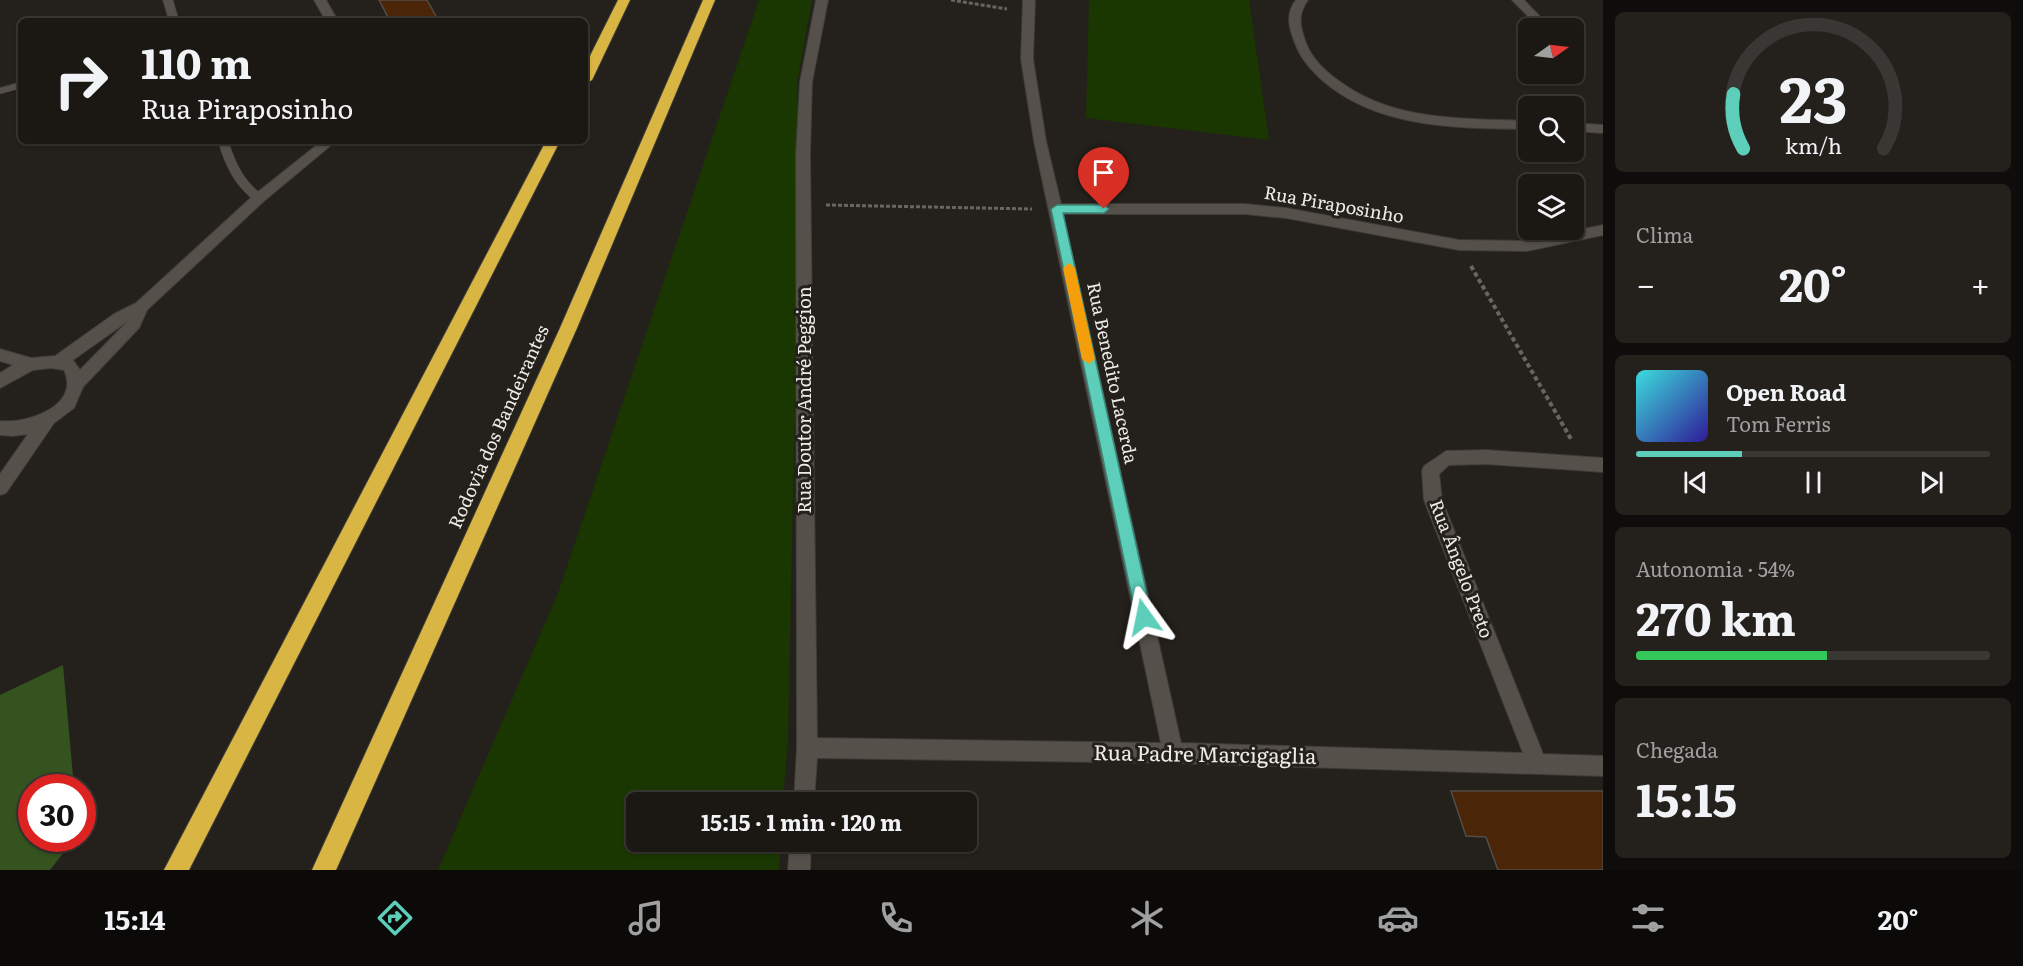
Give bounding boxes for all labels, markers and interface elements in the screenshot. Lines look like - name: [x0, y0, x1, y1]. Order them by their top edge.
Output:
- north arrow: [1518, 18, 1584, 84]
- map controls: [1518, 18, 1584, 240]
- text: 110 m: [141, 30, 252, 92]
- icon: right: [42, 42, 120, 120]
- text: 23: [1779, 50, 1847, 142]
- text: Rua Piraposinho: [141, 87, 353, 127]
- button: search: [1518, 96, 1584, 162]
- text: km/h: [1784, 129, 1842, 161]
- pin: [1078, 147, 1129, 209]
- icon: arrive: [1087, 156, 1120, 189]
- button: layers: [1518, 174, 1584, 240]
- street label: Rua Piraposinho: [1262, 178, 1406, 229]
- text: Clima: [1636, 219, 1693, 249]
- text: 20°: [1779, 249, 1847, 316]
- text: −: [1636, 258, 1655, 307]
- text: +: [1971, 258, 1990, 307]
- street label: Rua Benedito Lacerda: [1081, 279, 1146, 466]
- street label: Rua Doutor André Peggion: [790, 286, 817, 514]
- street label: Rodovia dos Bandeirantes: [441, 320, 555, 532]
- text: Open Road: [1726, 375, 1846, 408]
- text: Tom Ferris: [1726, 408, 1831, 438]
- icon: previous: [1679, 466, 1712, 499]
- icon: pause: [1797, 466, 1830, 499]
- icon: next: [1915, 466, 1948, 499]
- street label: Rua Ângelo Preto: [1424, 495, 1501, 642]
- text: Autonomia · 54%: [1636, 553, 1795, 583]
- text: 270 km: [1636, 583, 1796, 650]
- position arrow: [1112, 585, 1176, 649]
- text: Chegada: [1636, 734, 1718, 764]
- street label: Rua Padre Marcigaglia: [1093, 735, 1318, 770]
- text: 15:15: [1636, 764, 1737, 831]
- speed limit sign: 30: [18, 774, 96, 852]
- text: 15:15 · 1 min · 120 m: [701, 805, 902, 838]
- icon: directions: [374, 897, 416, 939]
- icon: music: [625, 897, 667, 939]
- icon: phone: [875, 897, 917, 939]
- icon: climate: [1126, 897, 1168, 939]
- icon: car: [1377, 897, 1419, 939]
- icon: filters: [1627, 897, 1669, 939]
- text: 15:14: [104, 898, 166, 938]
- text: 20°: [1878, 898, 1919, 938]

